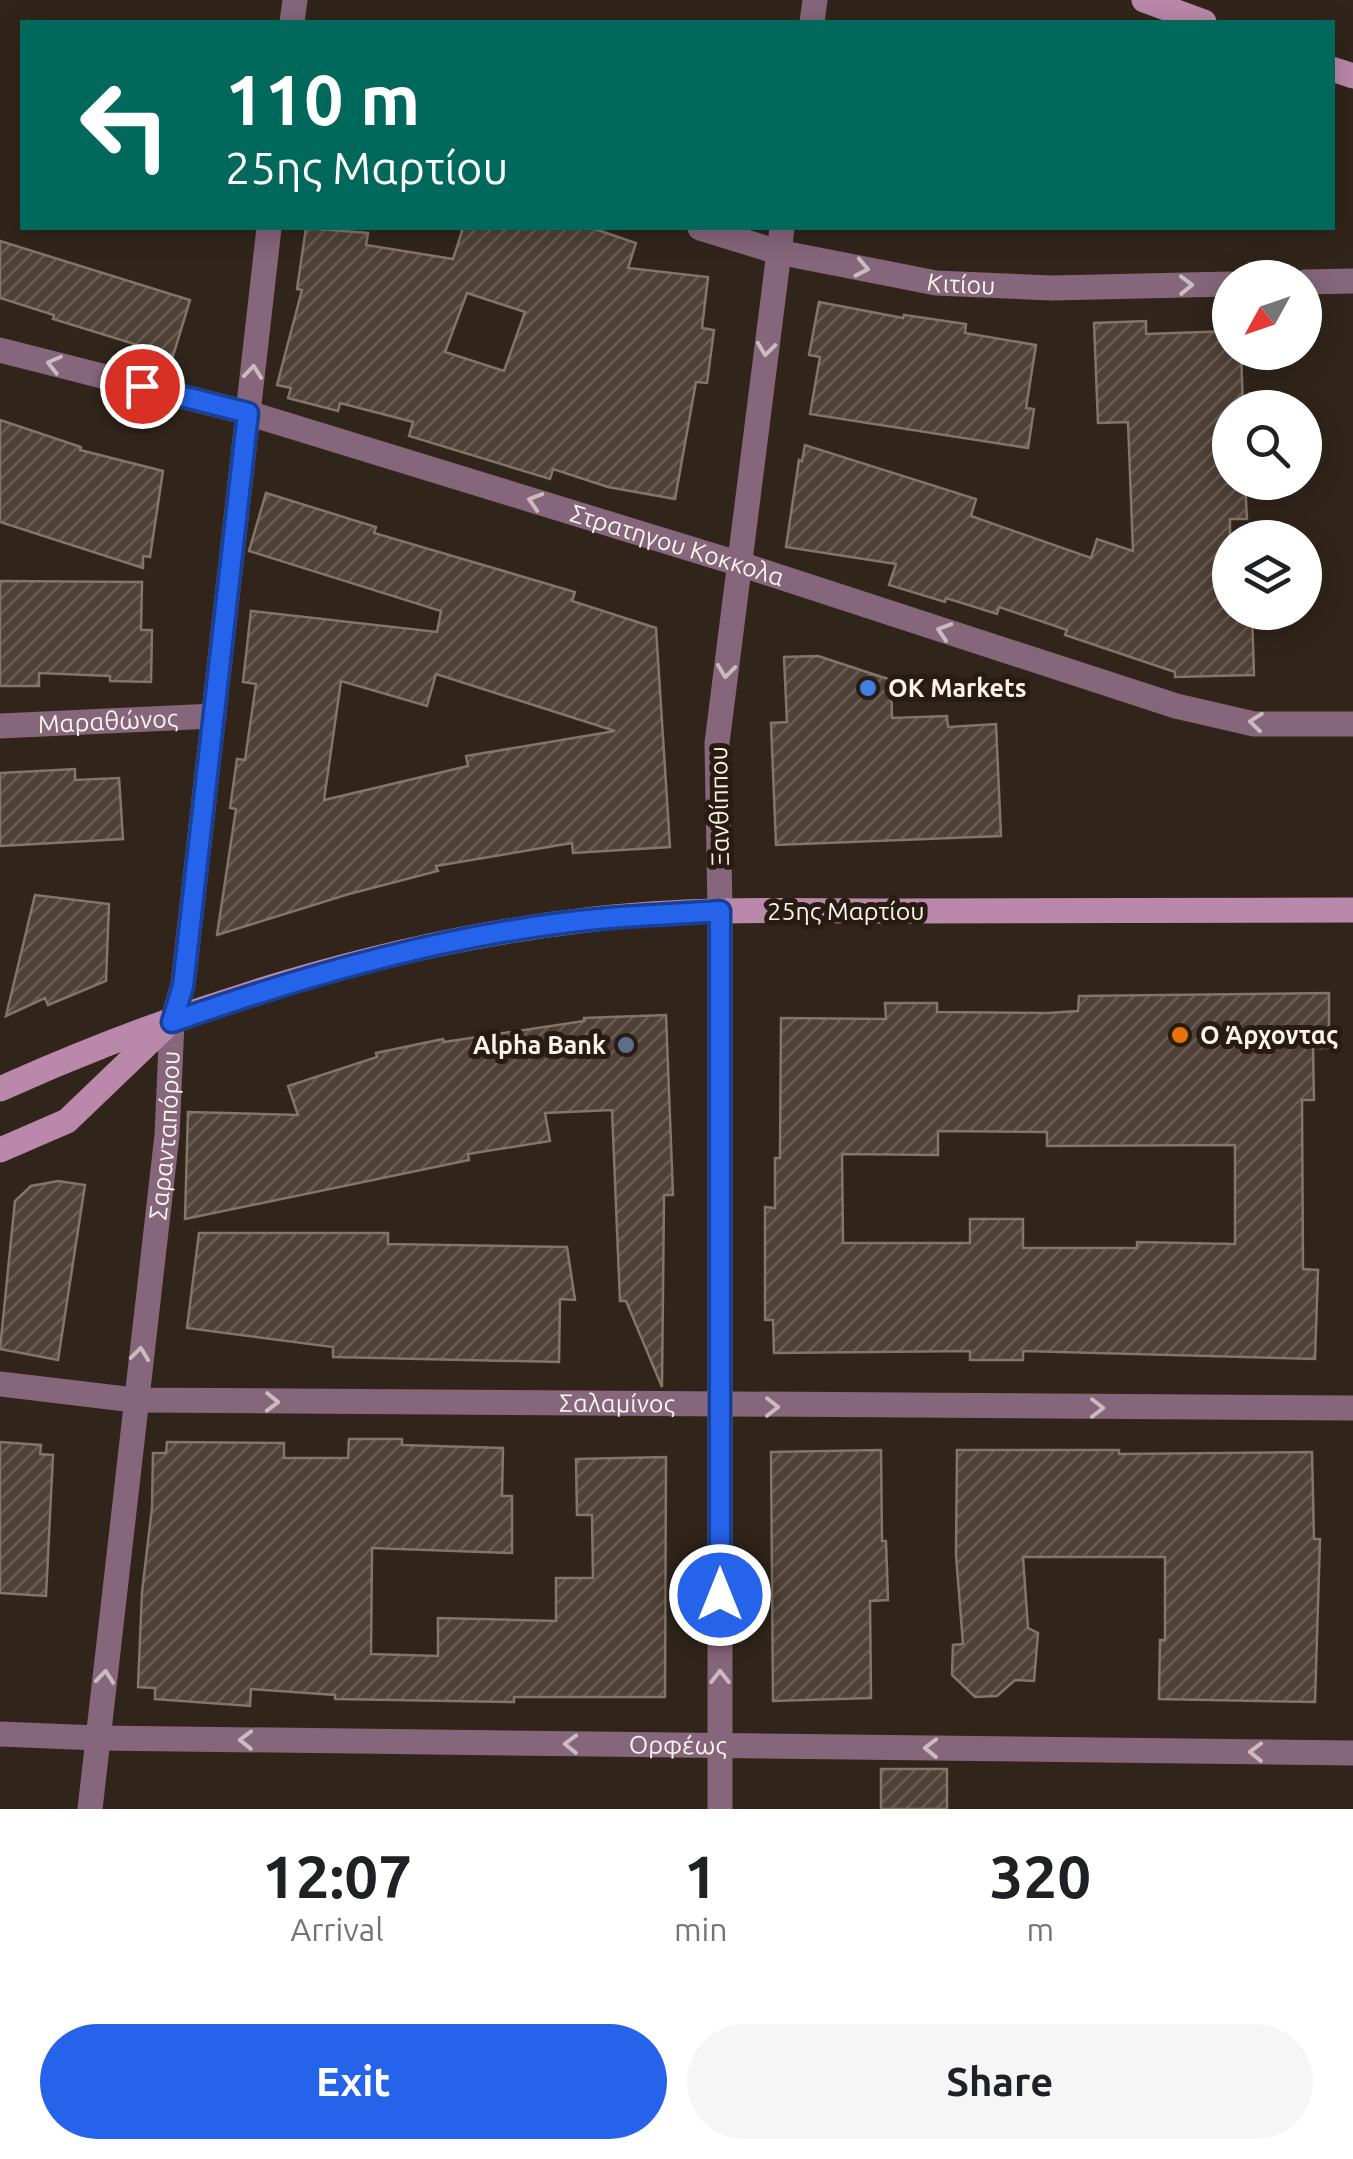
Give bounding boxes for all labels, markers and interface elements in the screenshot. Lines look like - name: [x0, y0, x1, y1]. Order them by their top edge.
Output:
- icon: left: [60, 60, 190, 190]
- text: 110 m: [225, 60, 420, 138]
- text: 25ης Μαρτίου: [225, 142, 508, 193]
- one-way arrow: [853, 257, 870, 278]
- north arrow: [1212, 260, 1322, 370]
- map controls: [1212, 260, 1322, 630]
- street label: Κιτίου: [925, 268, 996, 300]
- one-way arrow: [1178, 274, 1194, 295]
- one-way arrow: [757, 340, 778, 357]
- pin: [100, 344, 185, 429]
- one-way arrow: [46, 355, 63, 376]
- icon: arrive: [115, 359, 170, 414]
- one-way arrow: [242, 363, 263, 379]
- button: search: [1212, 390, 1322, 500]
- one-way arrow: [527, 492, 544, 513]
- street label: Στρατηγου Κοκκολα: [567, 499, 788, 591]
- button: layers: [1212, 520, 1322, 630]
- one-way arrow: [937, 622, 954, 642]
- one-way arrow: [717, 663, 738, 680]
- place label: OK Markets: [888, 674, 1027, 702]
- marker: OK Markets: [857, 677, 879, 699]
- street label: Μαραθώνος: [37, 704, 179, 738]
- one-way arrow: [1247, 712, 1263, 733]
- street label: Ξανθίππου: [704, 746, 734, 866]
- street label: 25ης Μαρτίου: [767, 897, 925, 925]
- place label: Ο Άρχοντας: [1200, 1021, 1338, 1049]
- marker: Ο Άρχοντας: [1169, 1024, 1191, 1046]
- place label: Alpha Bank: [473, 1031, 606, 1059]
- marker: Alpha Bank: [615, 1034, 637, 1056]
- street label: Σαρανταπόρου: [143, 1050, 185, 1221]
- one-way arrow: [129, 1346, 150, 1362]
- street label: Σαλαμίνος: [559, 1389, 675, 1418]
- one-way arrow: [264, 1391, 280, 1412]
- one-way arrow: [764, 1396, 780, 1418]
- one-way arrow: [1089, 1397, 1105, 1418]
- position arrow: [668, 1543, 772, 1647]
- one-way arrow: [709, 1668, 731, 1684]
- one-way arrow: [94, 1669, 115, 1685]
- one-way arrow: [237, 1729, 252, 1751]
- street label: Ορφέως: [629, 1730, 727, 1760]
- one-way arrow: [562, 1733, 578, 1755]
- one-way arrow: [922, 1737, 938, 1759]
- one-way arrow: [1247, 1741, 1263, 1762]
- text: 12:07: [262, 1842, 412, 1909]
- text: 1: [684, 1842, 718, 1909]
- text: 320: [990, 1842, 1091, 1909]
- text: Arrival: [290, 1911, 384, 1947]
- text: min: [674, 1911, 728, 1947]
- text: m: [1026, 1911, 1054, 1947]
- button: Exit: [40, 2024, 667, 2139]
- button: Share: [687, 2024, 1313, 2139]

